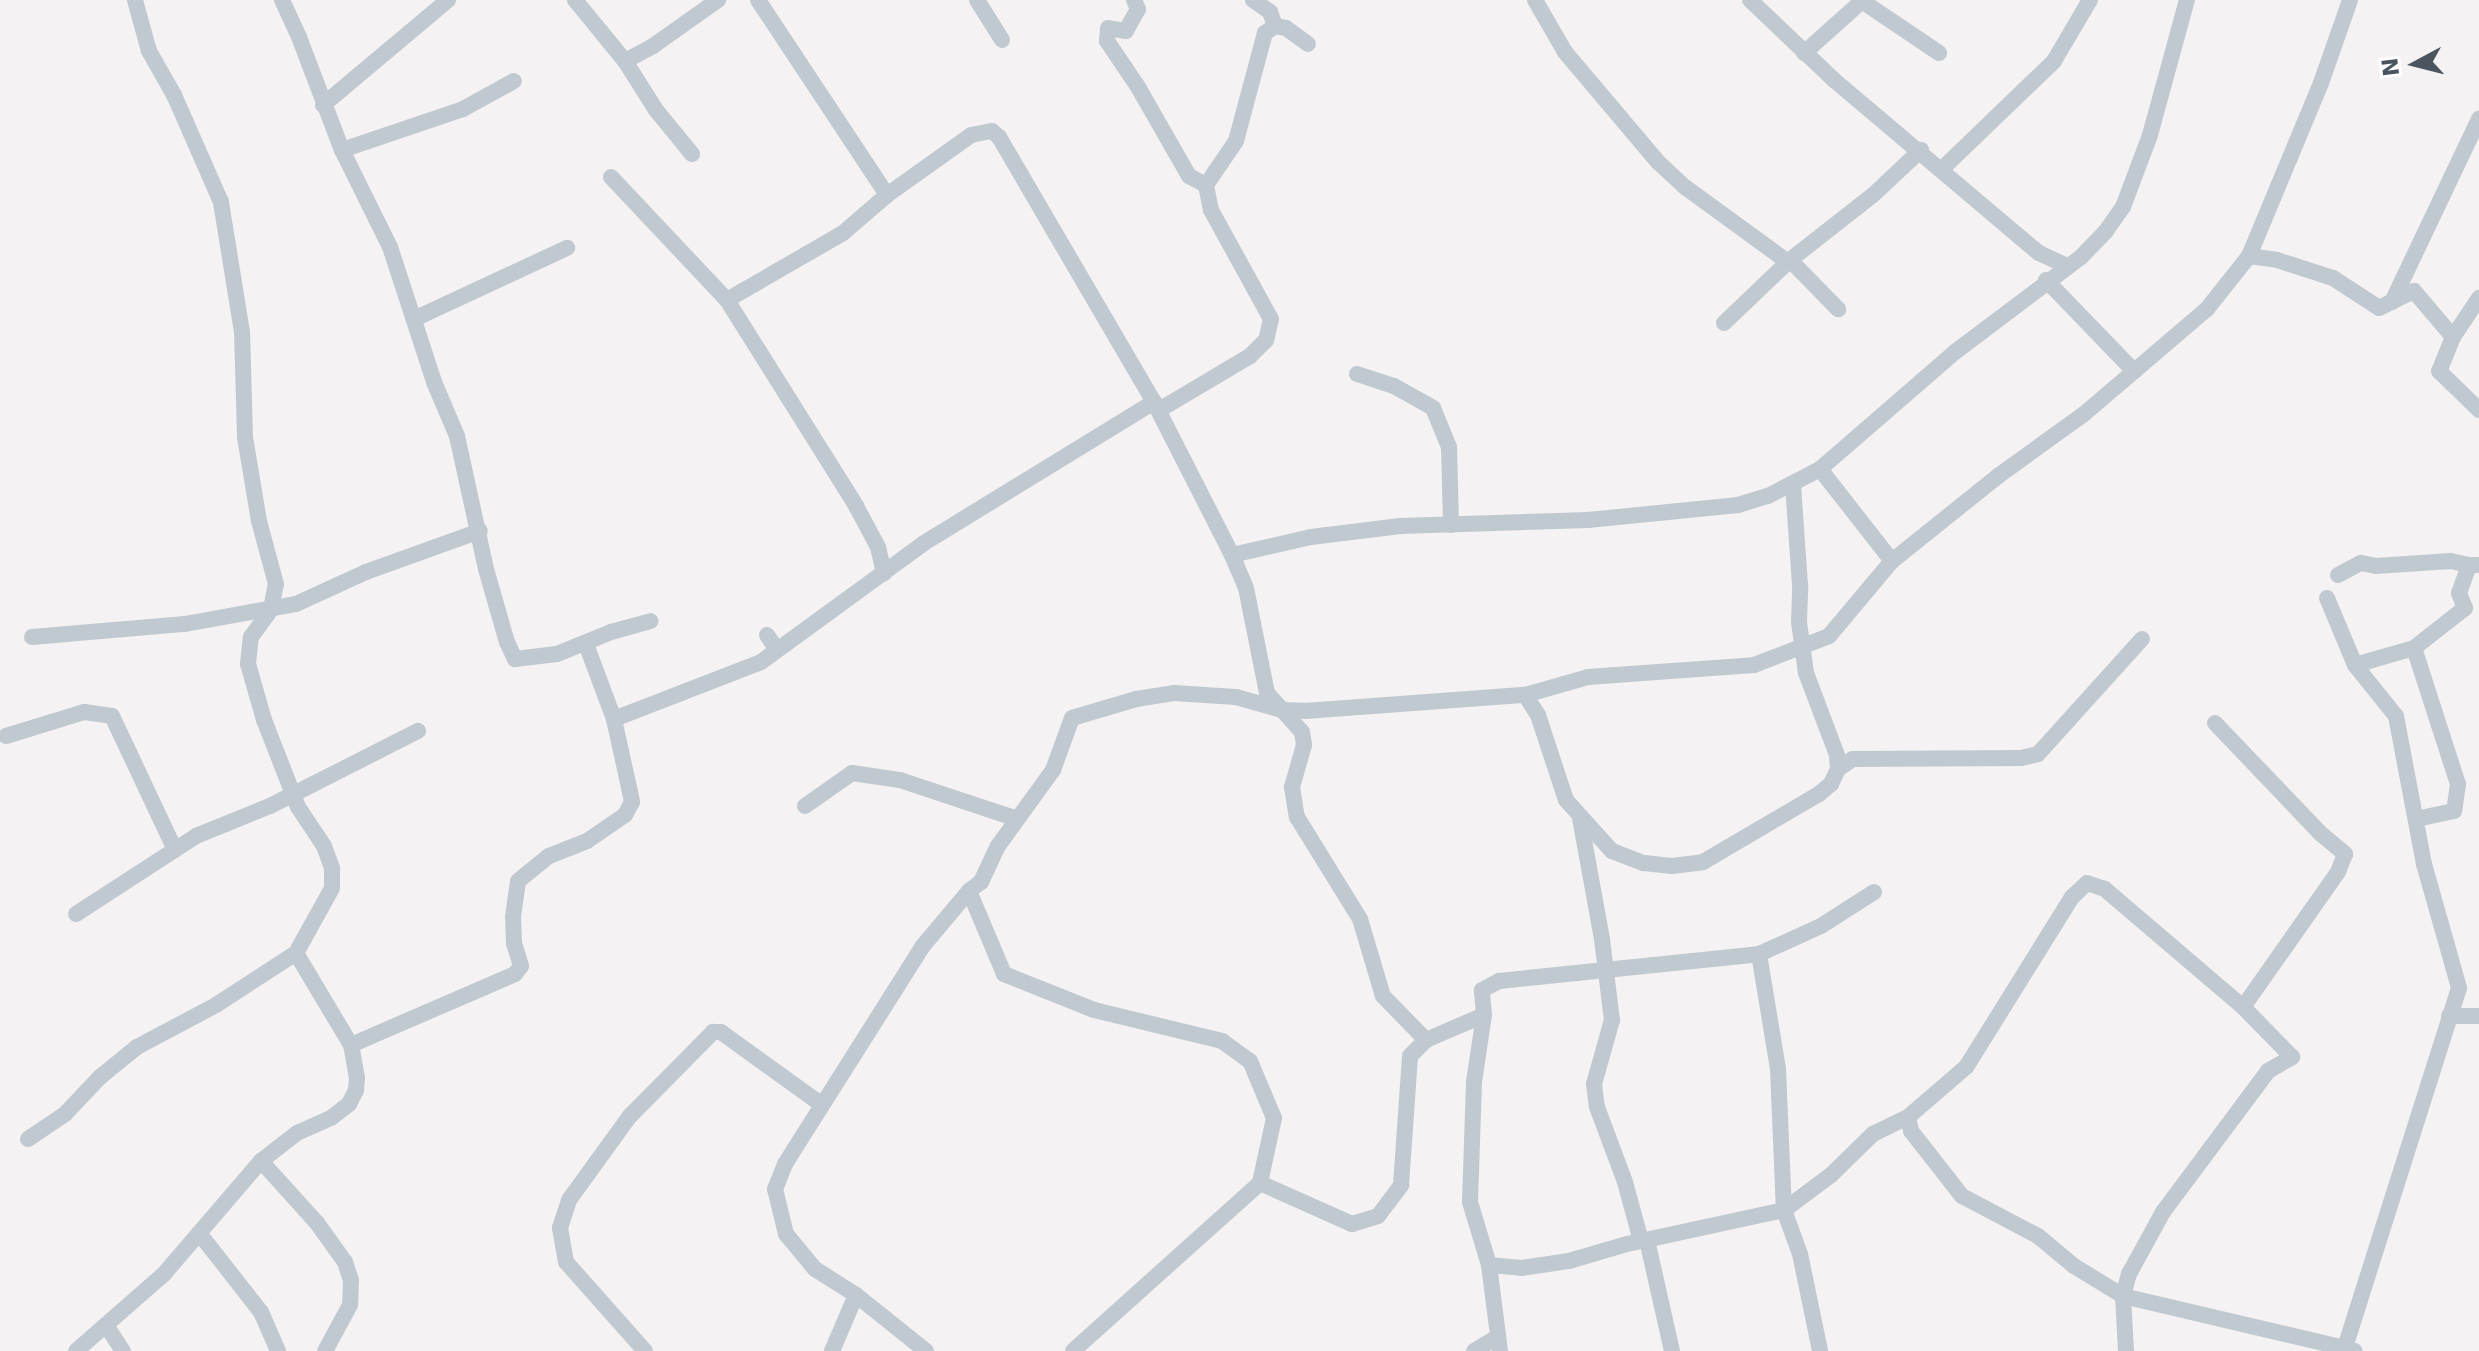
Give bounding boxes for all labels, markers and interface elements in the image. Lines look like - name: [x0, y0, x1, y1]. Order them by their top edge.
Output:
- north arrow: [2375, 24, 2455, 104]
- text: N: [2377, 56, 2404, 78]

